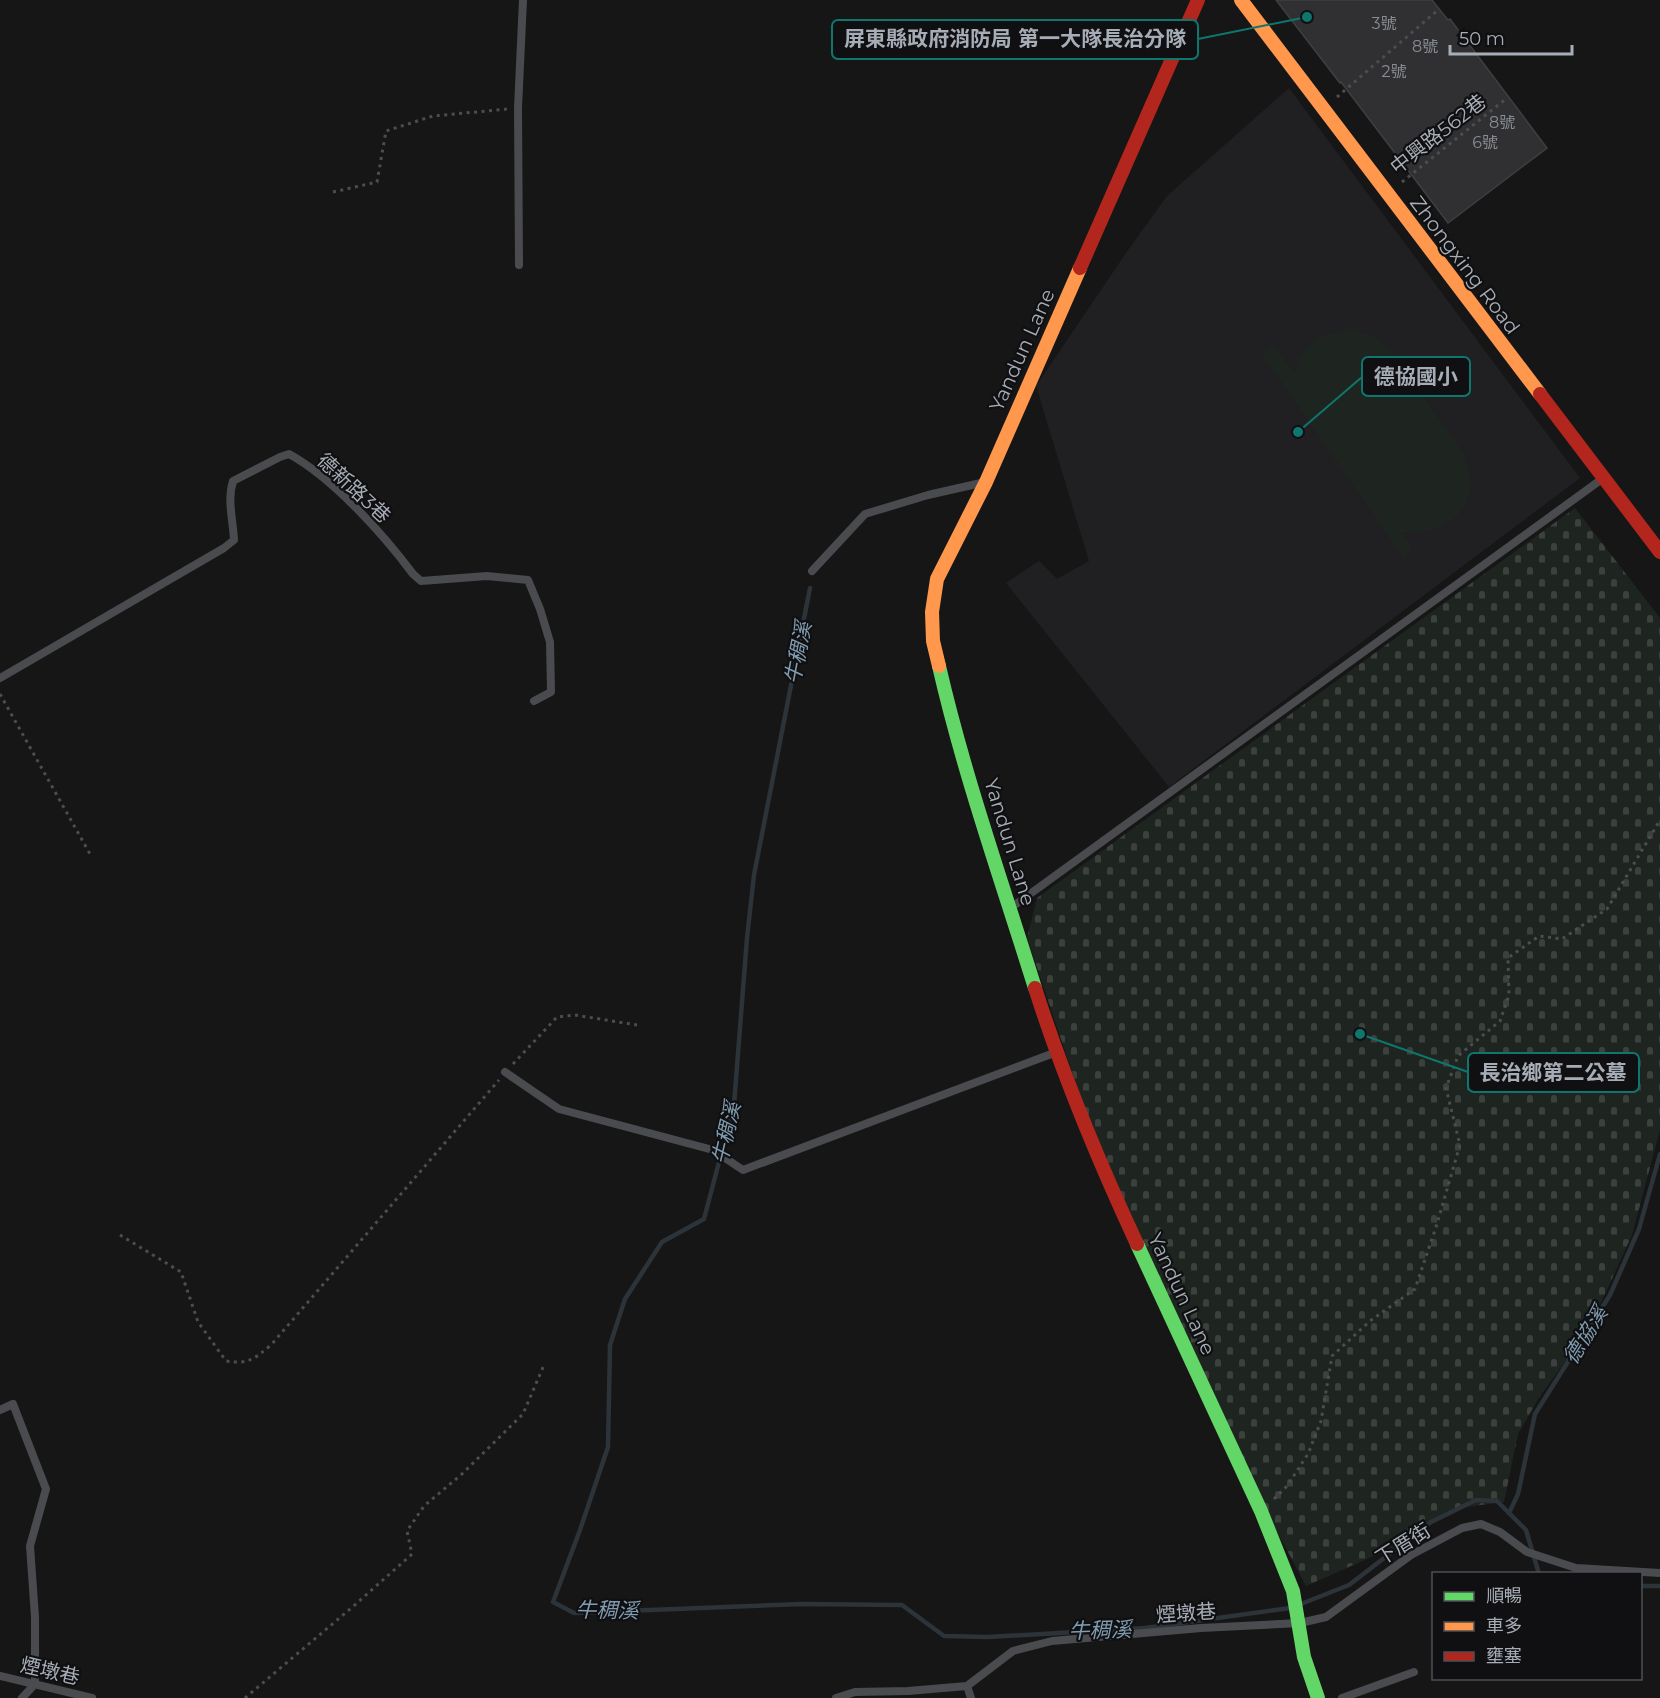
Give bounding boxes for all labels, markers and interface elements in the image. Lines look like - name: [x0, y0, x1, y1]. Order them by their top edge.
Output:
- house number: 3號: [1371, 14, 1397, 33]
- scale bar: [1450, 18, 1572, 56]
- callout: 屏東縣政府消防局 第一大隊長治分隊: [832, 20, 1198, 59]
- text: 屏東縣政府消防局 第一大隊長治分隊: [844, 26, 1187, 51]
- text: 50 m: [1459, 28, 1505, 50]
- house number: 8號: [1412, 37, 1438, 56]
- house number: 2號: [1381, 62, 1407, 81]
- street label: 中興路562巷: [1385, 89, 1491, 179]
- house number: 8號: [1489, 113, 1515, 132]
- house number: 6號: [1472, 133, 1498, 152]
- street label: Zhongxing Road: [1405, 191, 1525, 339]
- street label: Yandun Lane: [984, 285, 1060, 415]
- callout: 德協國小: [1362, 357, 1470, 396]
- text: 德協國小: [1374, 364, 1458, 389]
- street label: 德新路3巷: [312, 448, 396, 528]
- water label: 牛稠溪: [780, 617, 817, 686]
- street label: Yandun Lane: [979, 776, 1041, 908]
- callout: 長治鄉第二公墓: [1468, 1053, 1639, 1092]
- text: 長治鄉第二公墓: [1480, 1060, 1627, 1085]
- water label: 牛稠溪: [707, 1097, 746, 1167]
- street label: Yandun Lane: [1143, 1229, 1221, 1359]
- water label: 德協溪: [1558, 1299, 1614, 1368]
- street label: 下厝街: [1371, 1518, 1435, 1570]
- legend: [1432, 1572, 1642, 1680]
- text: 順暢: [1486, 1585, 1522, 1607]
- water label: 牛稠溪: [575, 1597, 642, 1623]
- street label: 煙墩巷: [1155, 1599, 1217, 1627]
- text: 車多: [1486, 1615, 1522, 1637]
- water label: 牛稠溪: [1068, 1616, 1135, 1644]
- text: 壅塞: [1486, 1645, 1522, 1667]
- street label: 煙墩巷: [18, 1653, 82, 1689]

